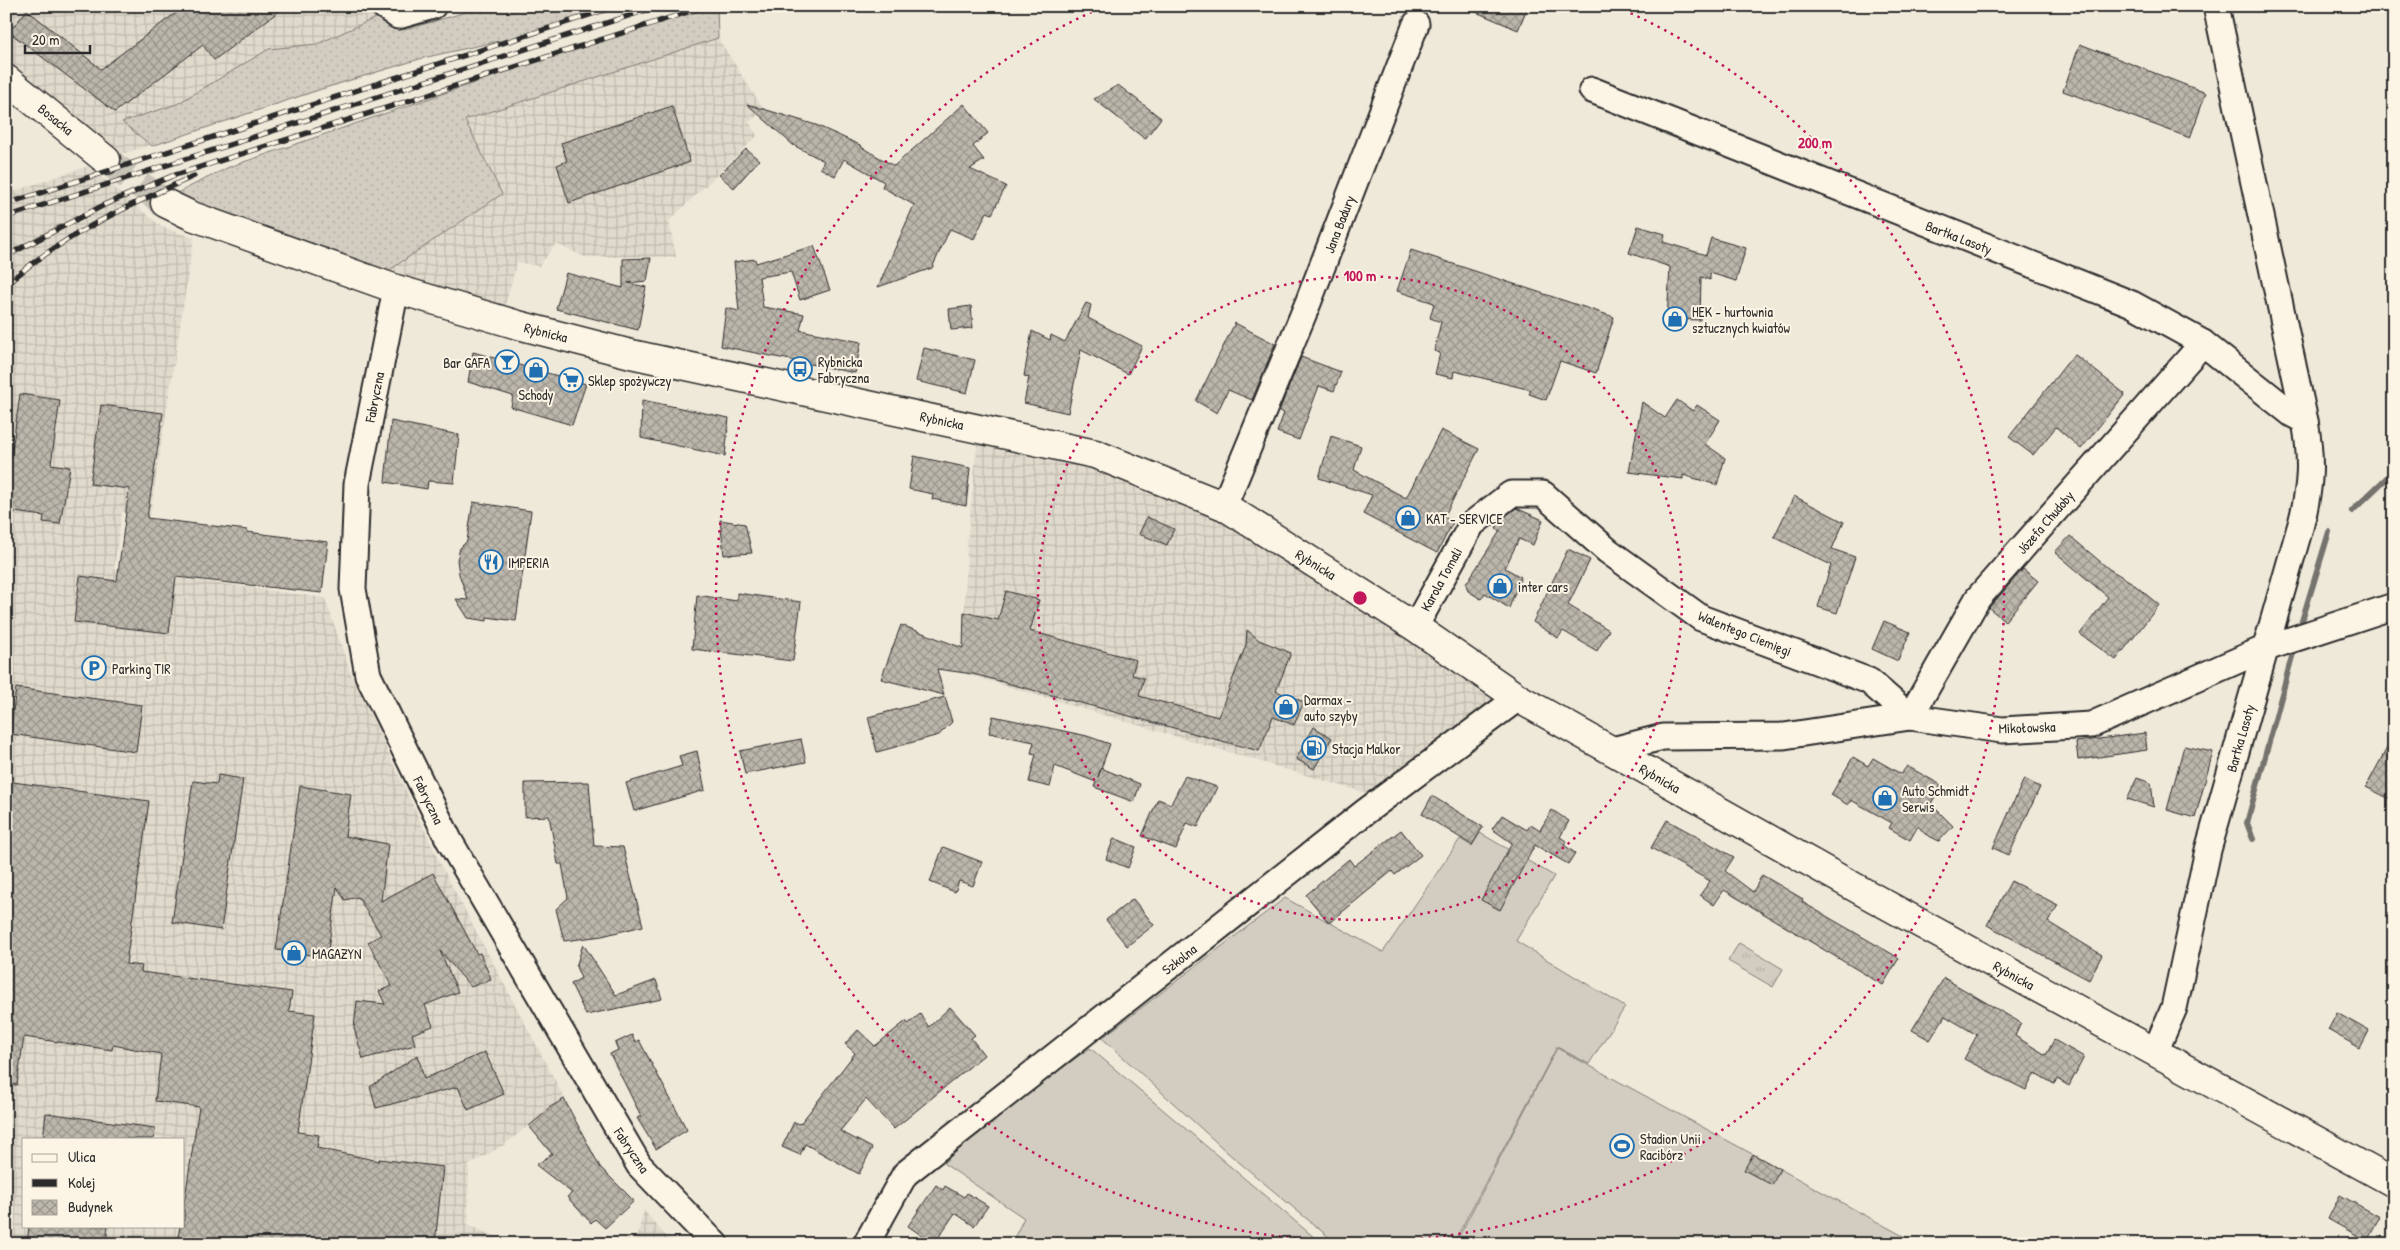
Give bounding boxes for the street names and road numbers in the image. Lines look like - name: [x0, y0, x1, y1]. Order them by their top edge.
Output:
- street label: Bosacka: [34, 99, 78, 139]
- street label: Jana Badury: [1319, 192, 1360, 256]
- street label: Bartka Lasoty: [1923, 216, 1995, 259]
- street label: Rybnicka: [522, 317, 570, 348]
- street label: Fabryczna: [360, 370, 389, 425]
- street label: Rybnicka: [918, 406, 966, 435]
- street label: Józefa Chudoby: [2012, 486, 2079, 558]
- street label: Rybnicka: [1292, 544, 1340, 585]
- street label: Karola Tomali: [1416, 544, 1466, 614]
- street label: Walentego Ciemięgi: [1695, 606, 1795, 661]
- street label: Bartka Lasoty: [2221, 702, 2260, 774]
- street label: Mikołowska: [1998, 716, 2056, 737]
- street label: Rybnicka: [1636, 759, 1684, 798]
- street label: Fabryczna: [408, 772, 449, 828]
- street label: Szkolna: [1158, 939, 1201, 979]
- street label: Rybnicka: [1990, 956, 2038, 995]
- street label: Fabryczna: [608, 1123, 654, 1177]

